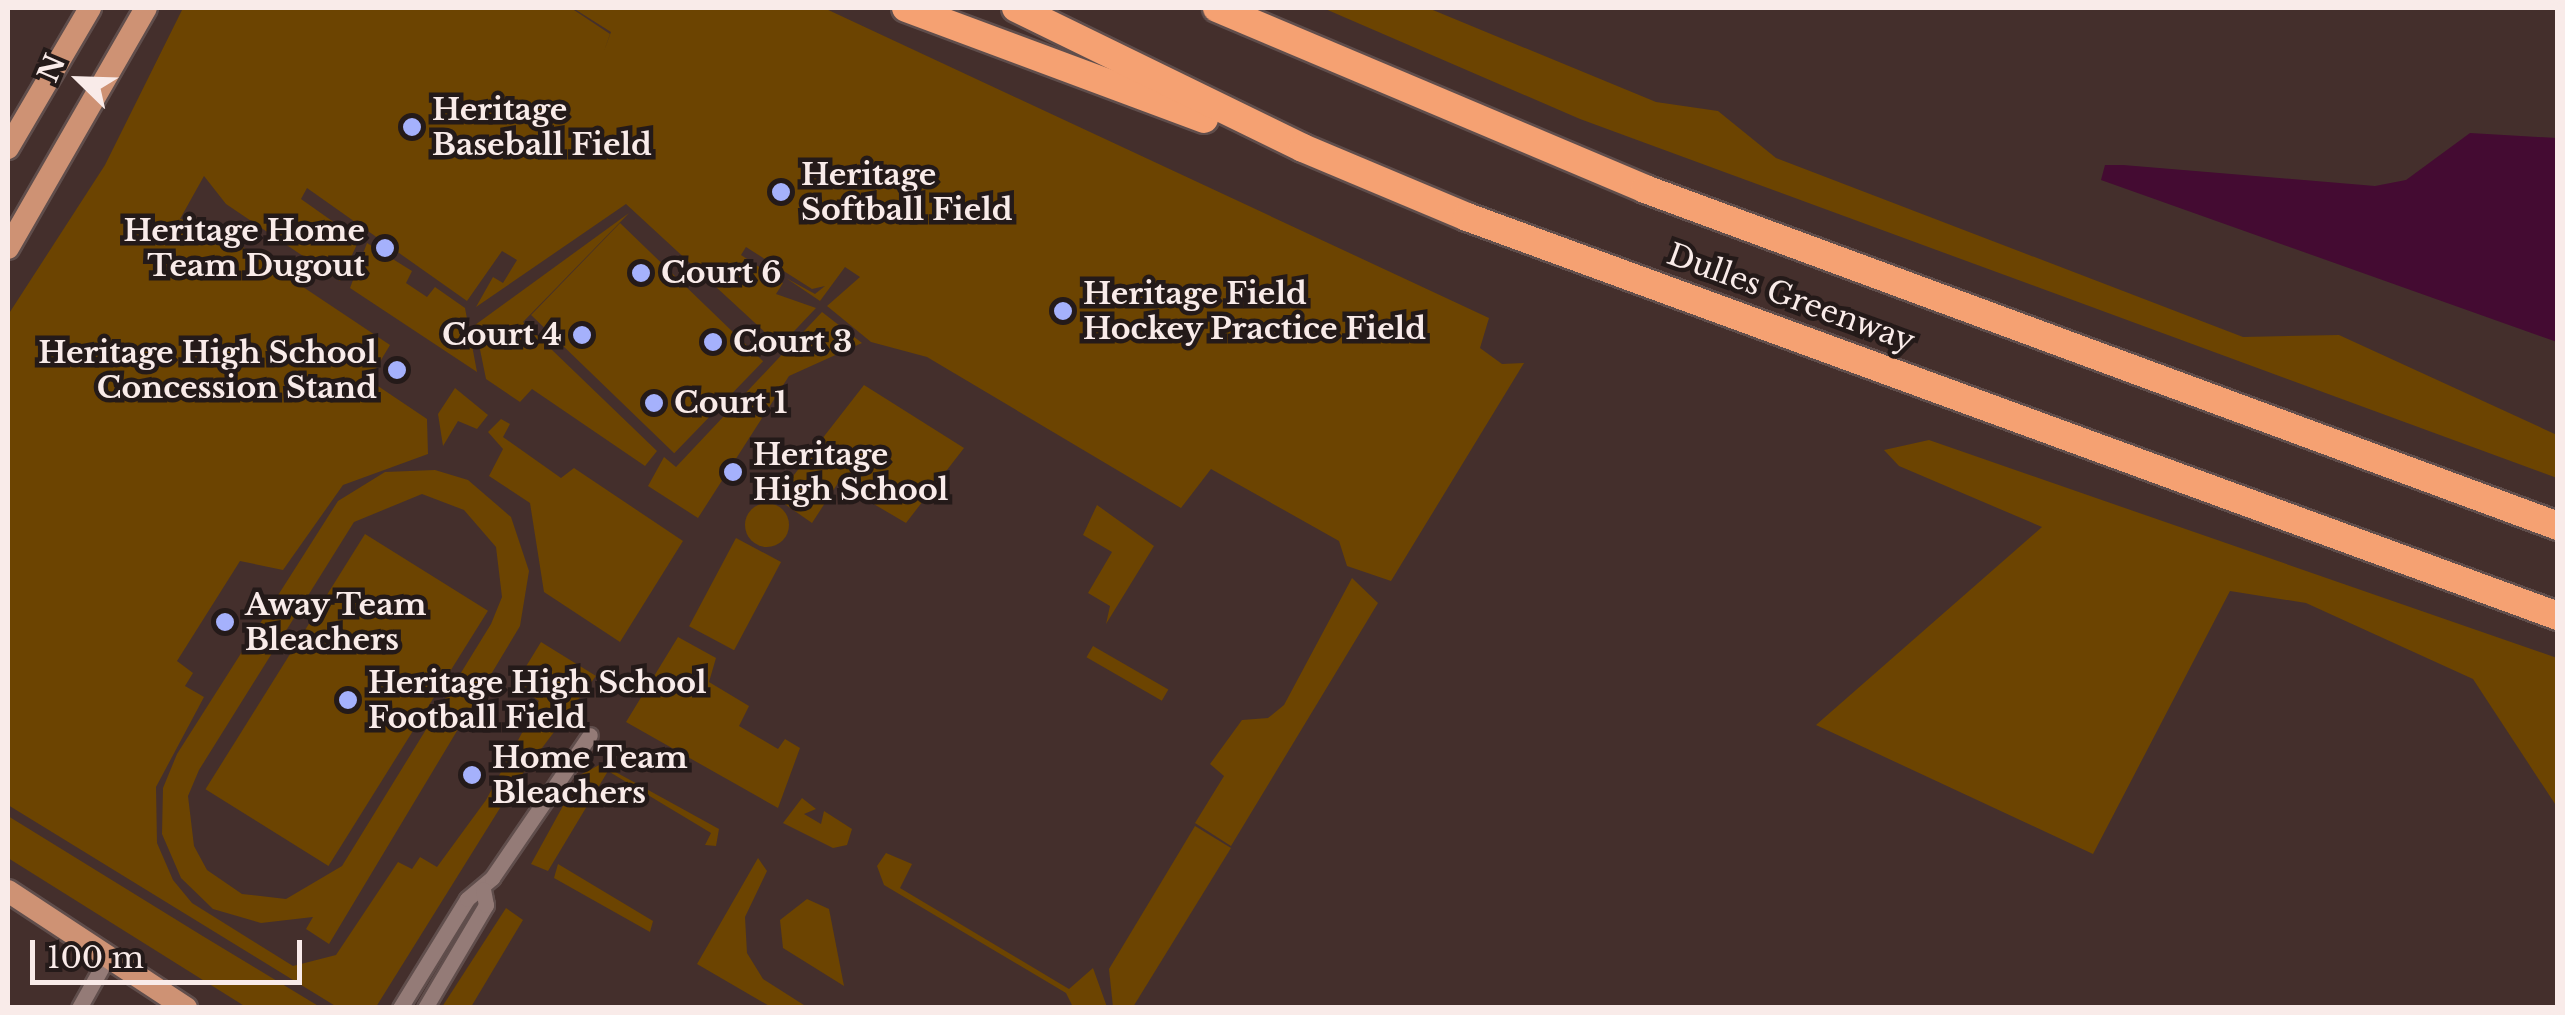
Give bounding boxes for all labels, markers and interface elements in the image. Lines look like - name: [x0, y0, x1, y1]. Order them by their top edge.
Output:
- north arrow: [30, 30, 130, 130]
- text: N: [31, 49, 73, 87]
- place label: Heritage Baseball Field: [432, 92, 652, 162]
- marker: Heritage Baseball Field: [401, 116, 423, 138]
- place label: Heritage Softball Field: [801, 157, 1013, 228]
- marker: Heritage Softball Field: [770, 181, 792, 203]
- place label: Heritage Home Team Dugout: [123, 213, 365, 284]
- marker: Heritage Home Team Dugout: [374, 237, 396, 259]
- street label: Dulles Greenway: [1662, 237, 1920, 359]
- place label: Court 6: [661, 255, 781, 291]
- marker: Court 6: [630, 262, 652, 284]
- place label: Heritage Field Hockey Practice Field: [1083, 276, 1427, 346]
- marker: Heritage Field Hockey Practice Field: [1052, 300, 1074, 322]
- place label: Court 4: [442, 317, 562, 353]
- marker: Court 4: [571, 324, 593, 346]
- place label: Court 3: [733, 324, 852, 360]
- marker: Court 3: [702, 331, 724, 353]
- place label: Heritage High School Concession Stand: [38, 335, 377, 406]
- marker: Heritage High School Concession Stand: [386, 359, 408, 381]
- place label: Court 1: [674, 385, 787, 421]
- marker: Court 1: [643, 392, 665, 414]
- place label: Heritage High School: [753, 437, 948, 508]
- marker: Heritage High School: [722, 461, 744, 483]
- place label: Away Team Bleachers: [245, 587, 428, 658]
- marker: Away Team Bleachers: [214, 611, 236, 633]
- place label: Heritage High School Football Field: [368, 665, 707, 736]
- marker: Heritage High School Football Field: [337, 689, 359, 711]
- place label: Home Team Bleachers: [492, 740, 688, 810]
- marker: Home Team Bleachers: [461, 764, 483, 786]
- scale bar: [35, 920, 308, 982]
- text: 100 m: [47, 939, 144, 976]

